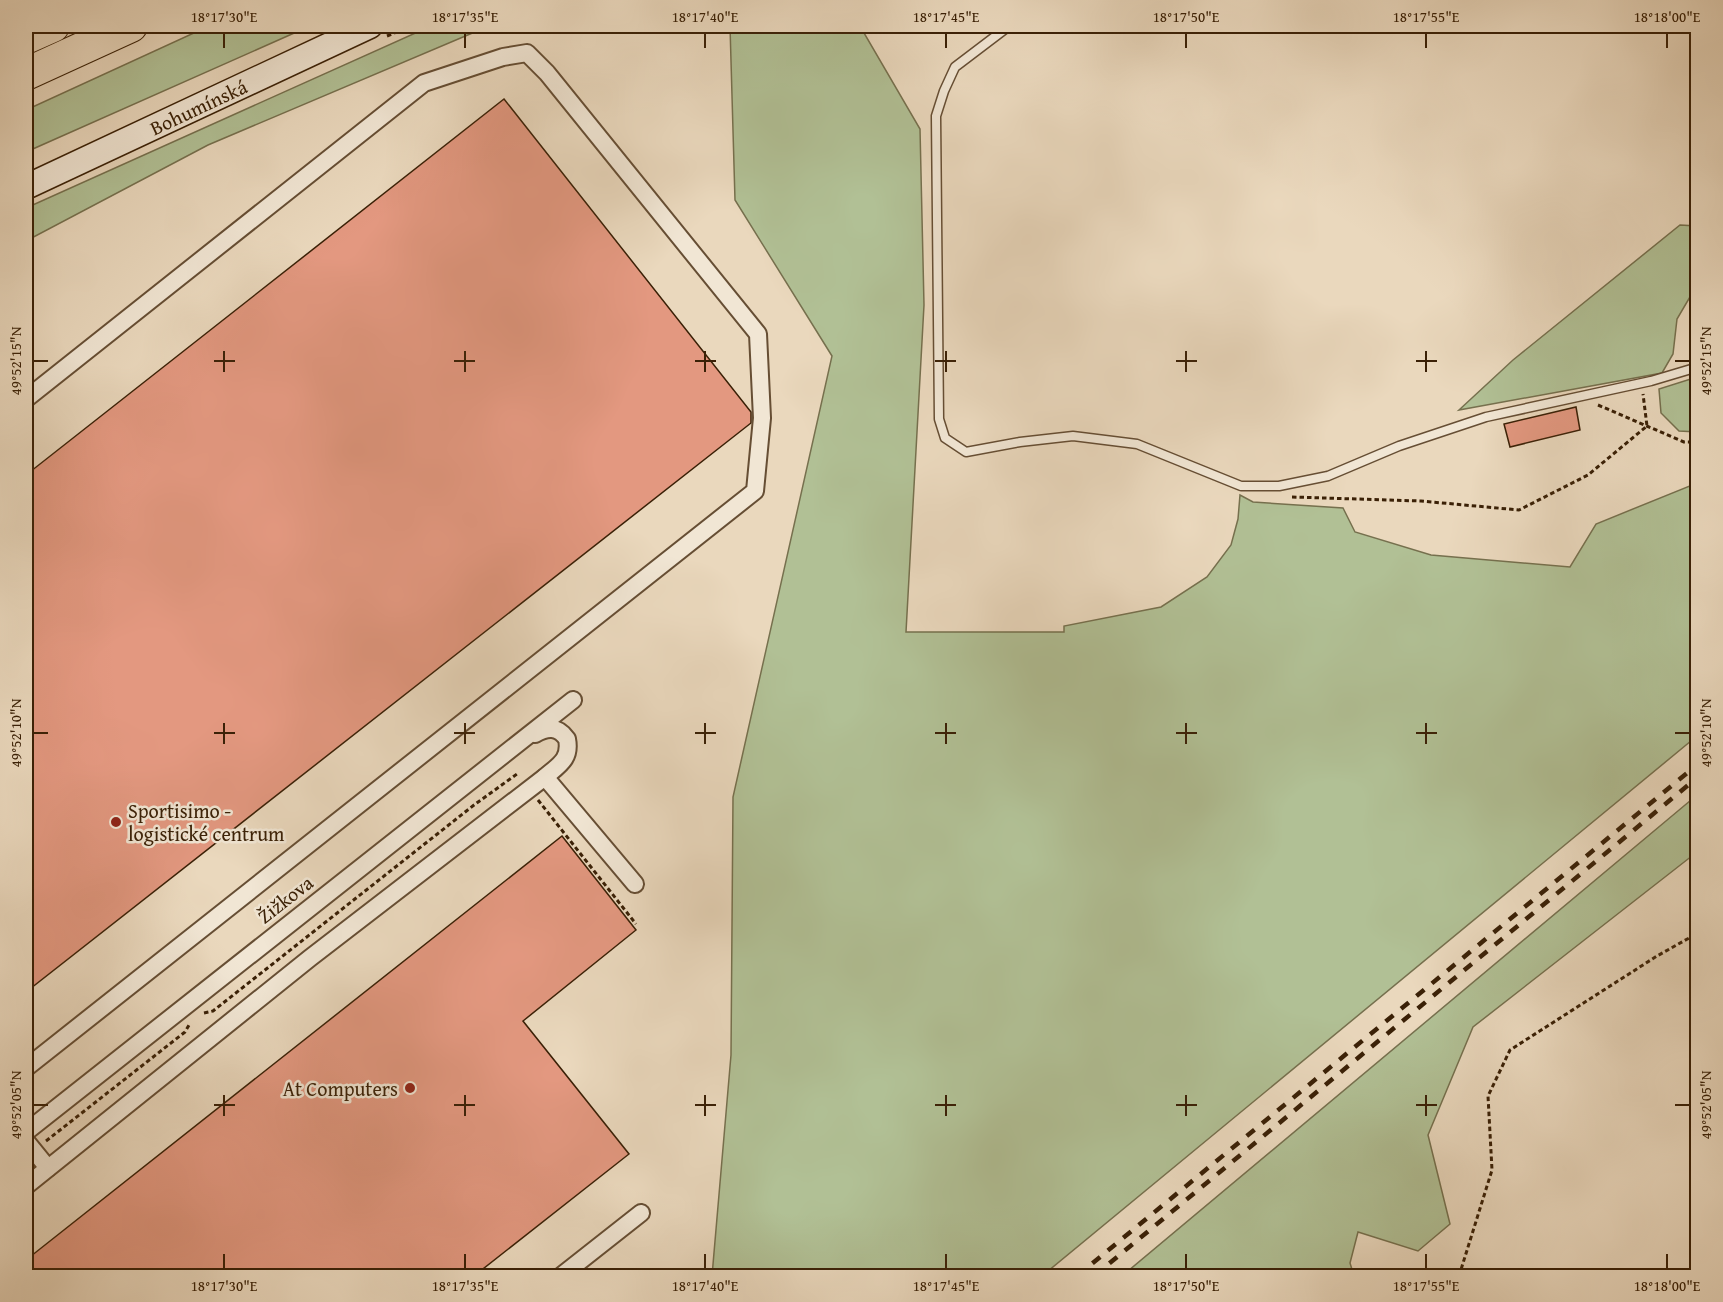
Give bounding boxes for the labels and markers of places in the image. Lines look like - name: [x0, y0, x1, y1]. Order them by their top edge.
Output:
- place label: Sportisimo - logistické centrum: [128, 796, 285, 848]
- marker: Sportisimo - logistické centrum: [109, 815, 123, 829]
- place label: At Computers: [283, 1074, 398, 1103]
- marker: At Computers: [403, 1081, 417, 1095]

